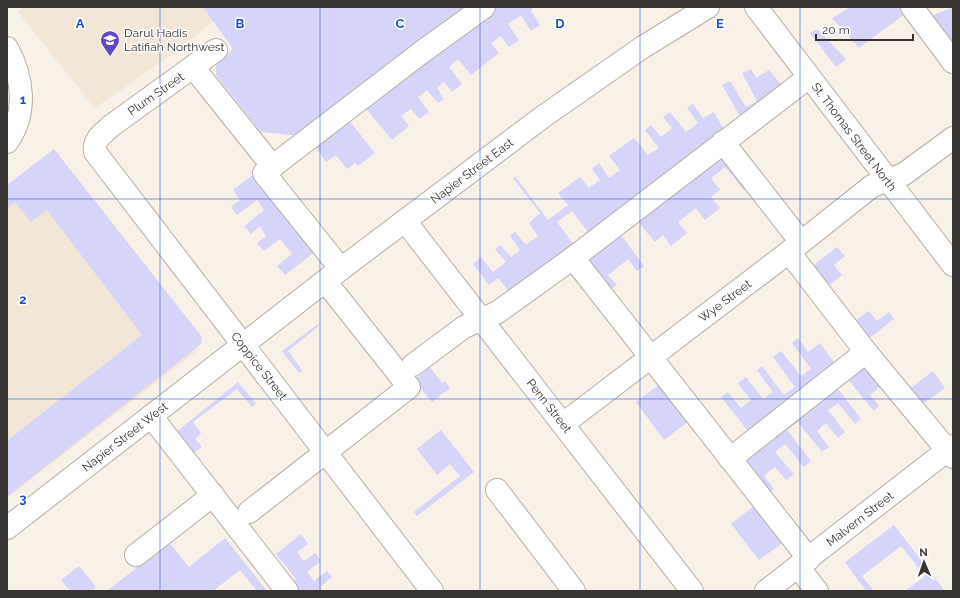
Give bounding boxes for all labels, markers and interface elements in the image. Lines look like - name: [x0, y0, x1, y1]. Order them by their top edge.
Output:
- text: A: [76, 16, 85, 31]
- text: B: [236, 16, 245, 31]
- text: C: [396, 16, 405, 31]
- text: D: [555, 16, 565, 31]
- text: E: [716, 16, 724, 31]
- scale bar: [816, 16, 913, 42]
- text: 20 m: [822, 23, 850, 37]
- place label: Darul Hadis Latifiah Northwest: [124, 26, 225, 54]
- school or university icon: Darul Hadis Latifiah Northwest: [99, 29, 121, 57]
- street label: Plum Street: [125, 70, 187, 118]
- street label: St. Thomas Street North: [809, 80, 899, 194]
- text: 1: [20, 92, 27, 107]
- street label: Napier Street East: [428, 135, 516, 207]
- street label: Wye Street: [696, 277, 754, 325]
- text: 2: [19, 292, 27, 307]
- street label: Coppice Street: [228, 329, 290, 403]
- street label: Penn Street: [524, 376, 574, 436]
- street label: Napier Street West: [80, 399, 170, 475]
- street label: Malvern Street: [824, 489, 896, 549]
- text: 3: [19, 491, 27, 506]
- north arrow: [904, 542, 944, 582]
- text: N: [919, 546, 928, 559]

